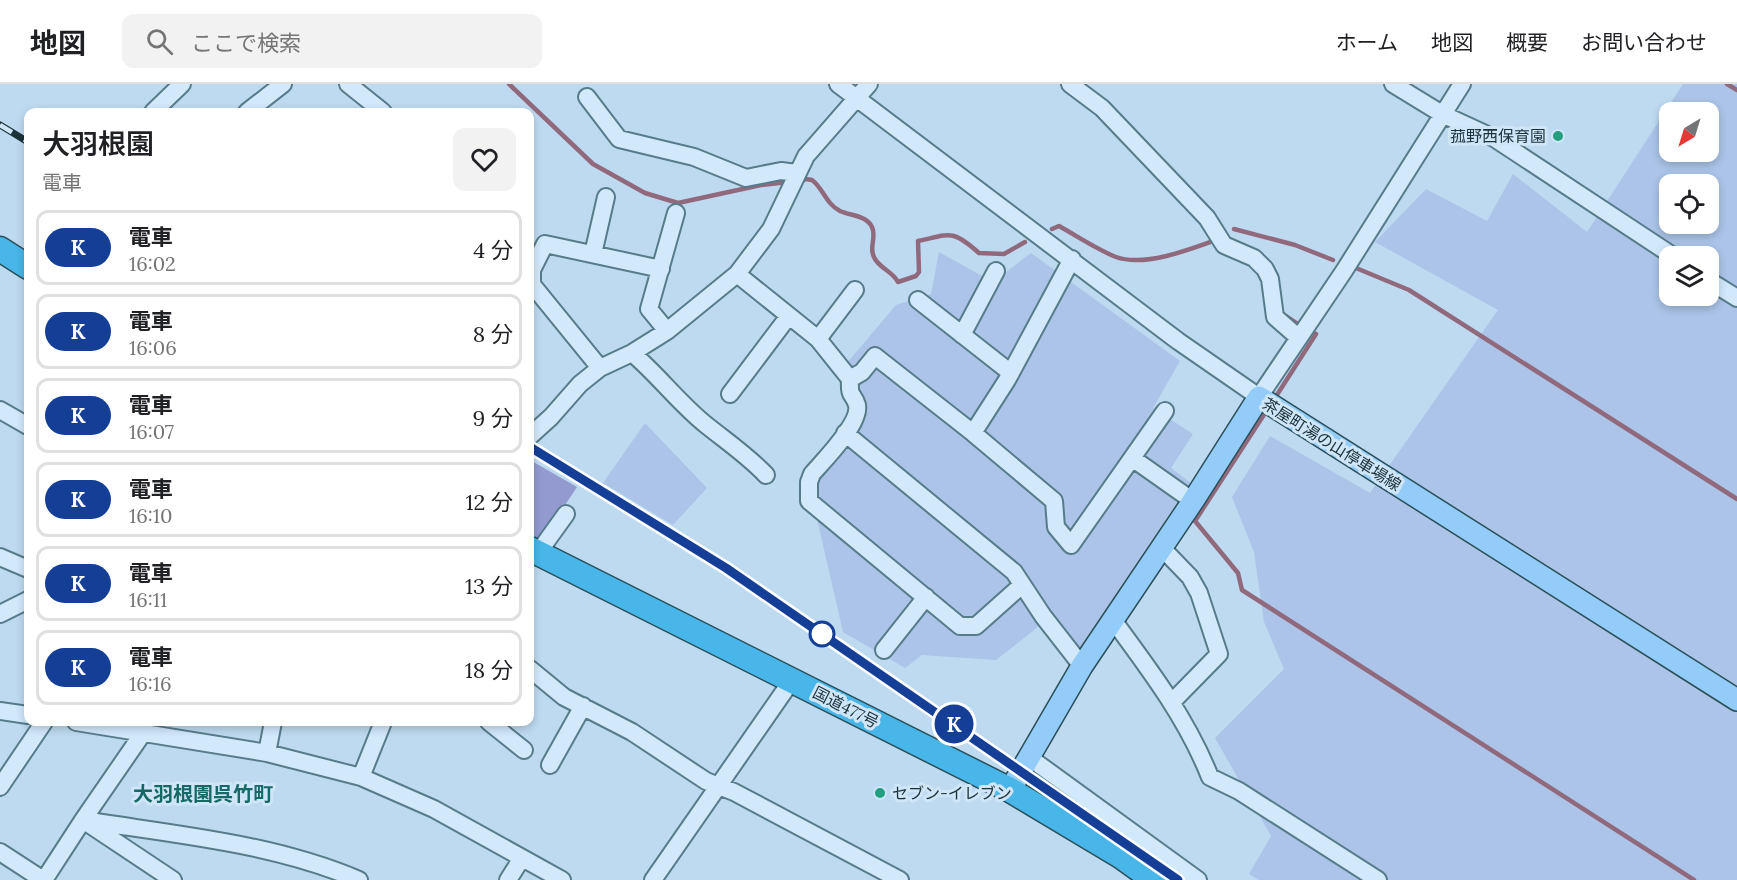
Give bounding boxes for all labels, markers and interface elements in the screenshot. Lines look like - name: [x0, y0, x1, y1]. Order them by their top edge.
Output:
- search box: [122, 14, 542, 68]
- text: 地図: [30, 25, 86, 61]
- icon: search: [143, 25, 176, 58]
- text: ここで検索: [191, 29, 301, 57]
- text: ホーム: [1336, 29, 1398, 56]
- text: 地図: [1431, 29, 1473, 56]
- text: 概要: [1506, 29, 1548, 56]
- text: お問い合わせ: [1581, 29, 1707, 56]
- north arrow: [1659, 102, 1719, 162]
- map controls: [1659, 102, 1719, 306]
- text: 大羽根園: [42, 126, 154, 162]
- place label: 菰野西保育園: [1450, 126, 1546, 146]
- button: heart: [453, 128, 516, 191]
- marker: 菰野西保育園: [1551, 129, 1565, 143]
- text: 電車: [42, 170, 82, 195]
- button: locate: [1659, 174, 1719, 234]
- text: 電車: [129, 223, 173, 251]
- text: K: [71, 234, 85, 261]
- text: 4 分: [473, 236, 513, 264]
- button: layers: [1659, 246, 1719, 306]
- text: 16:02: [129, 251, 176, 276]
- text: 電車: [129, 307, 173, 335]
- text: K: [71, 318, 85, 345]
- text: 8 分: [473, 320, 513, 348]
- text: 16:06: [129, 335, 177, 360]
- text: 電車: [129, 391, 173, 419]
- street label: 茶屋町湯の山停車場線: [1259, 393, 1405, 495]
- text: K: [71, 402, 85, 429]
- text: 9 分: [472, 404, 513, 432]
- text: 16:07: [129, 419, 174, 444]
- text: 電車: [129, 475, 173, 503]
- text: K: [71, 486, 85, 513]
- text: 12 分: [465, 488, 513, 516]
- text: 16:10: [129, 503, 173, 528]
- text: 電車: [129, 559, 173, 587]
- text: K: [71, 570, 85, 597]
- text: 13 分: [465, 572, 513, 600]
- text: 16:11: [129, 587, 167, 612]
- unlabelled marker: [809, 621, 835, 647]
- text: 電車: [129, 643, 173, 671]
- text: K: [71, 654, 85, 681]
- text: 18 分: [465, 656, 513, 684]
- text: 16:16: [129, 671, 172, 696]
- street label: 国道477号: [810, 682, 882, 732]
- line badge: K: [934, 704, 974, 744]
- text: K: [947, 711, 961, 738]
- district label: 大羽根園呉竹町: [133, 781, 273, 806]
- place label: セブン-イレブン: [892, 783, 1012, 803]
- marker: セブン-イレブン: [873, 786, 887, 800]

